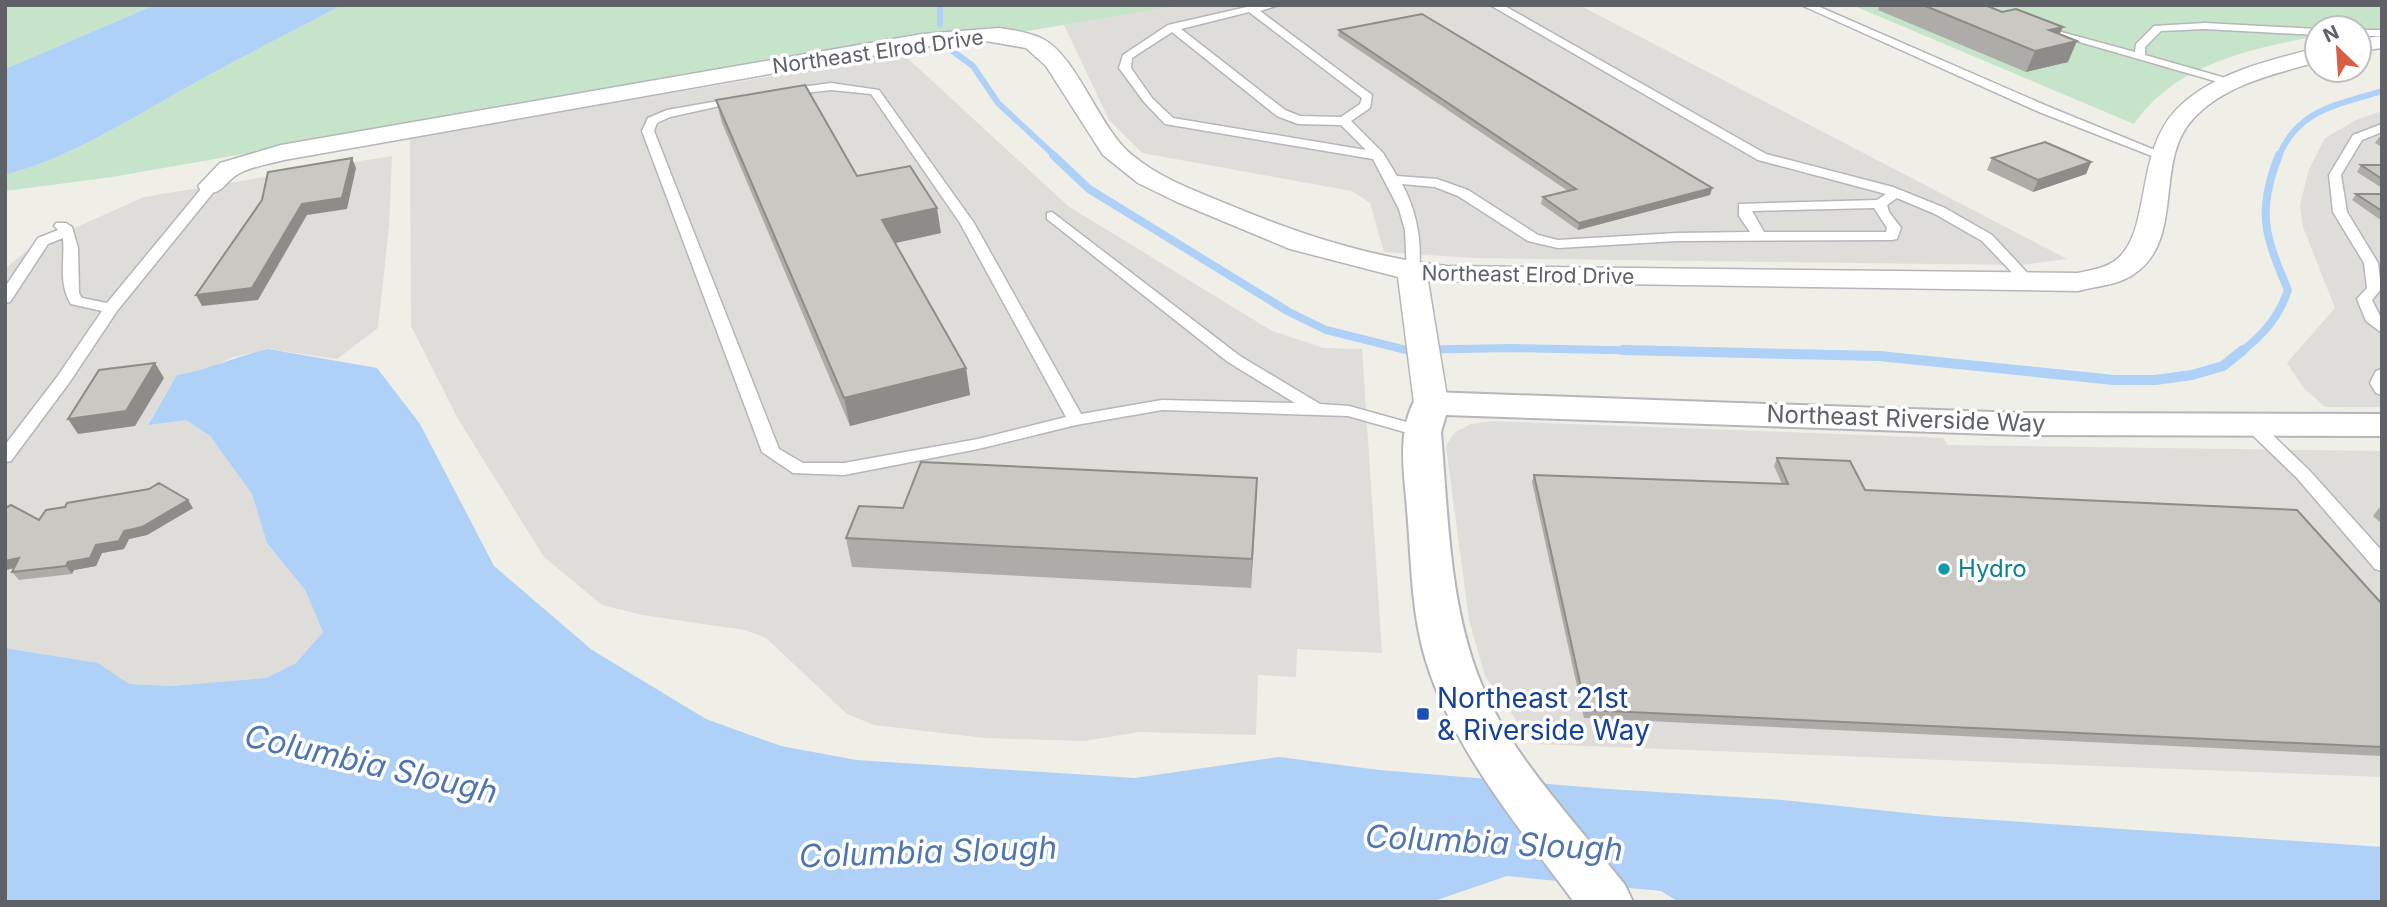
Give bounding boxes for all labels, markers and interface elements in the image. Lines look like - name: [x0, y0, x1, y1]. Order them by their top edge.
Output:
- north arrow: [2303, 14, 2373, 84]
- text: N: [2320, 21, 2342, 48]
- street label: Northeast Elrod Drive: [771, 24, 985, 79]
- street label: Northeast Elrod Drive: [1421, 260, 1635, 289]
- street label: Northeast Riverside Way: [1766, 399, 2046, 438]
- place label: Hydro: [1958, 554, 2027, 583]
- marker: Hydro: [1936, 561, 1952, 577]
- place label: Northeast 21st & Riverside Way: [1437, 681, 1650, 747]
- marker: Northeast 21st & Riverside Way: [1415, 706, 1431, 722]
- water label: Columbia Slough: [241, 715, 501, 812]
- water label: Columbia Slough: [1364, 816, 1624, 869]
- water label: Columbia Slough: [798, 828, 1058, 875]

